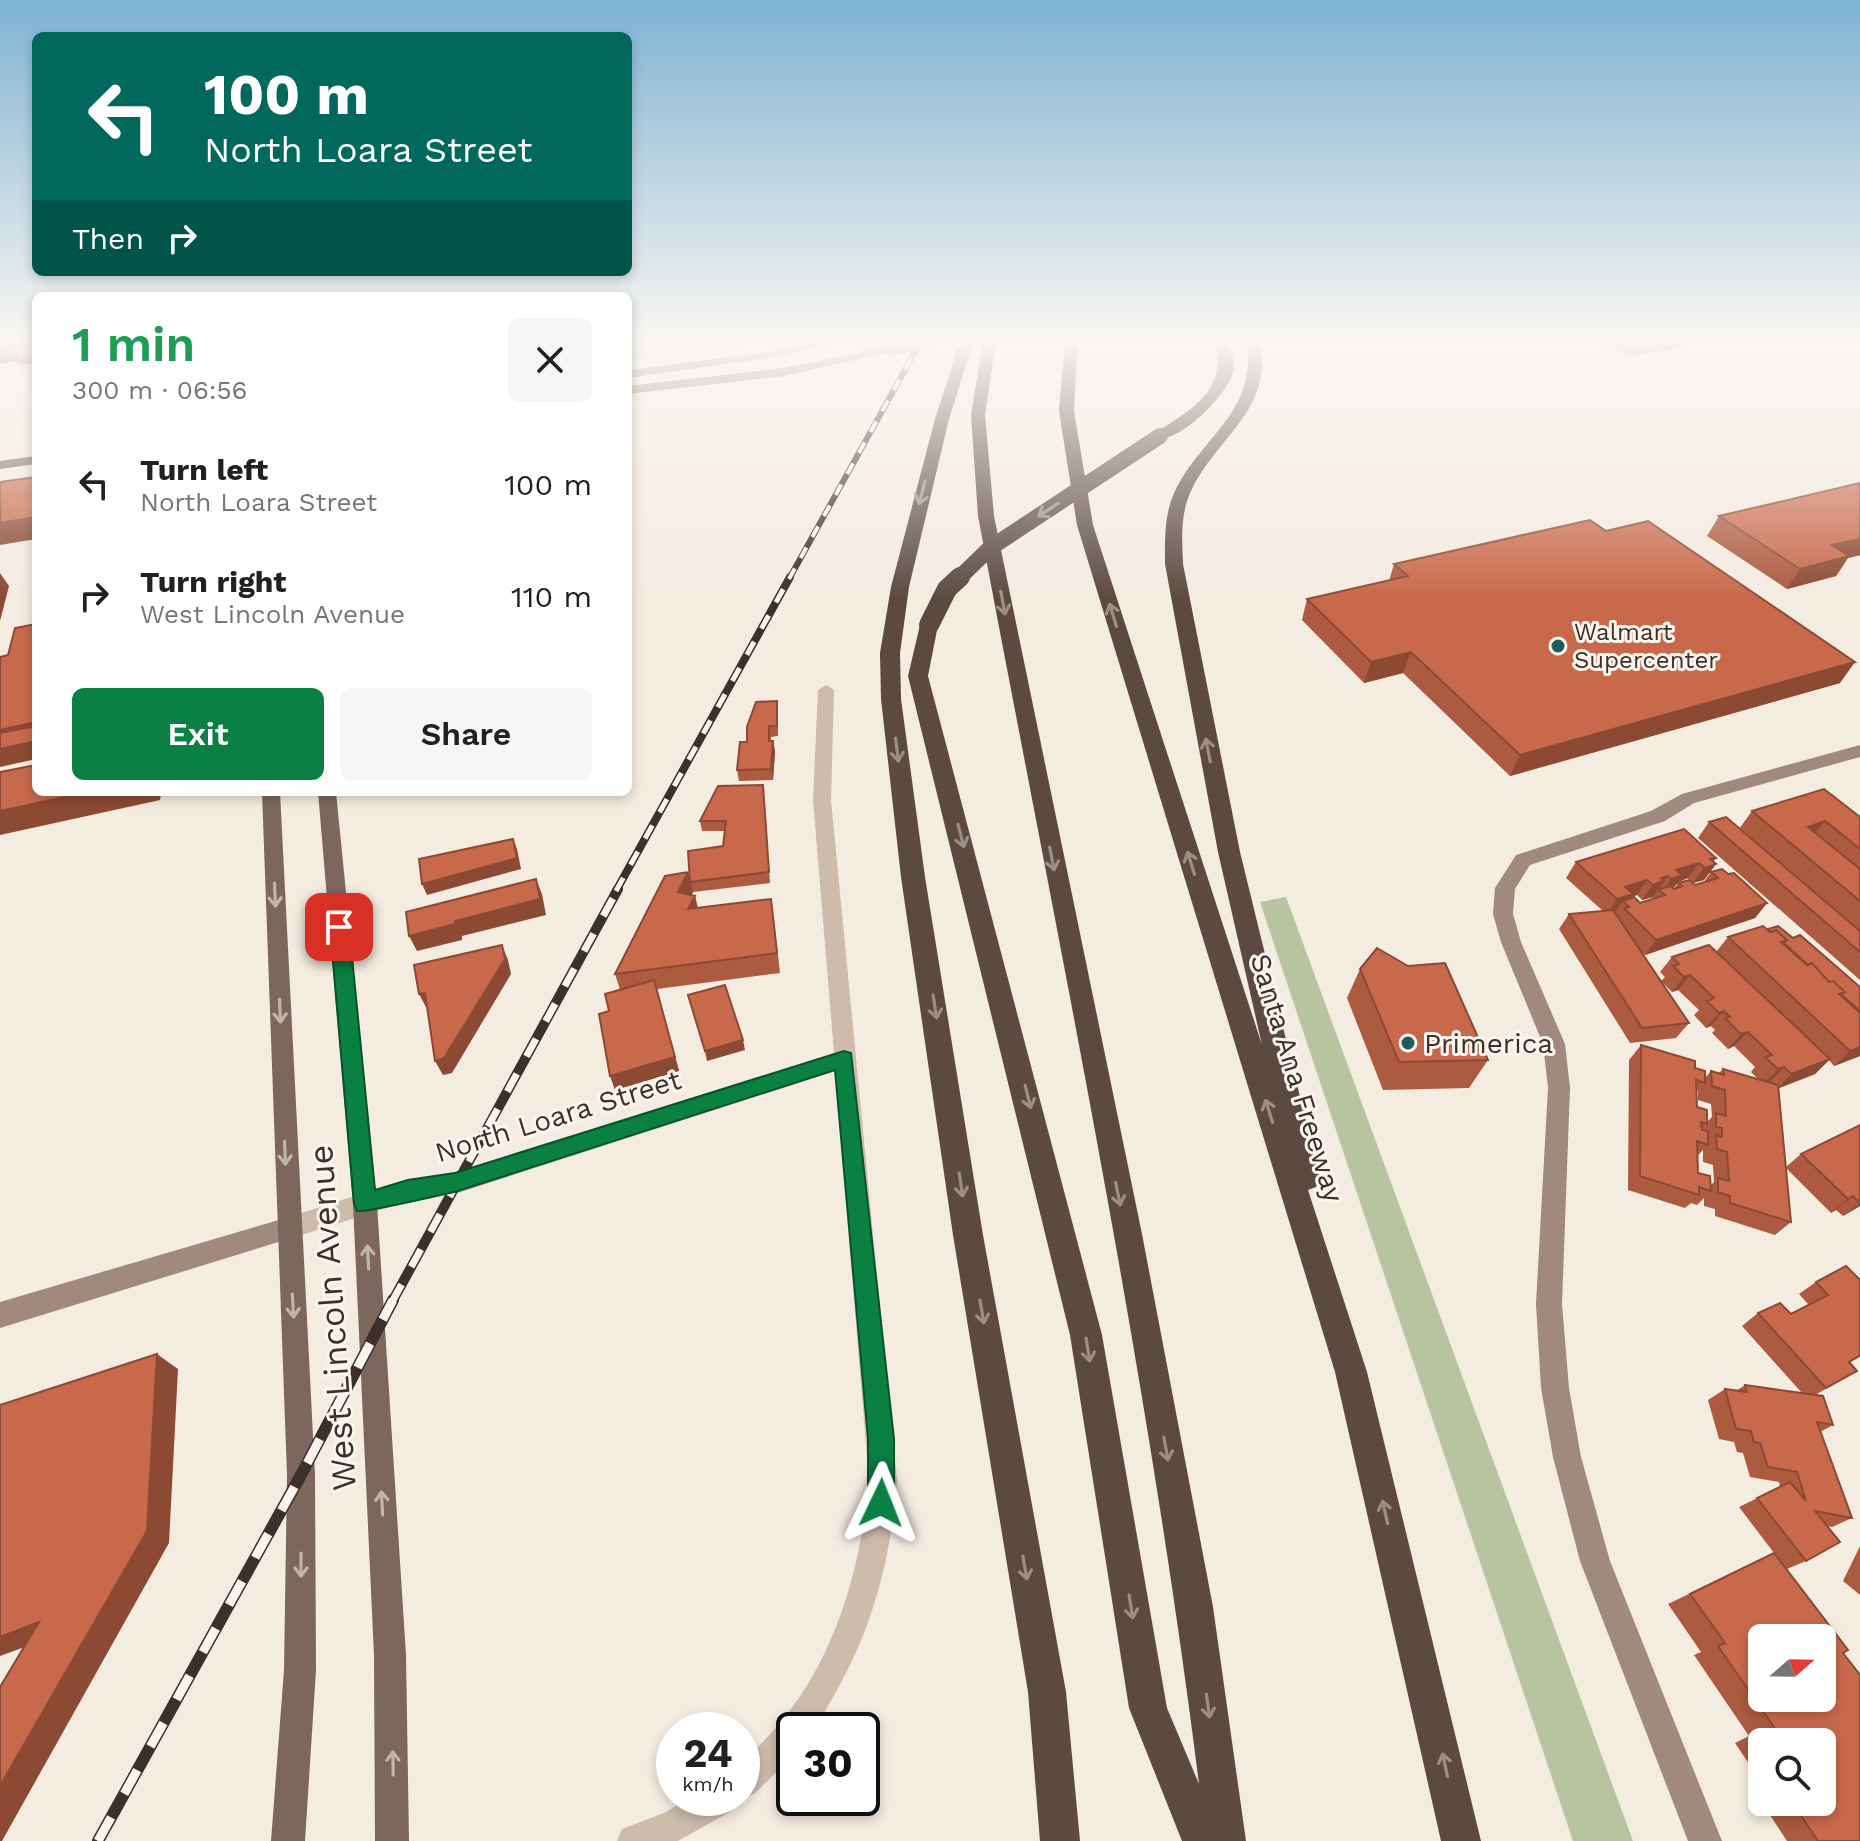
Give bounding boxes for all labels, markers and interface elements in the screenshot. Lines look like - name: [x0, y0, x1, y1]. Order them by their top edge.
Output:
- text: 100 m: [204, 62, 369, 128]
- icon: left: [72, 64, 176, 168]
- text: North Loara Street: [204, 129, 532, 171]
- icon: right: [160, 216, 204, 260]
- text: Then: [72, 221, 144, 256]
- text: 1 min: [72, 316, 195, 373]
- button: close: [508, 318, 592, 402]
- text: 300 m · 06:56: [72, 375, 247, 405]
- text: Turn left: [140, 452, 268, 487]
- icon: left: [72, 462, 116, 506]
- text: 100 m: [504, 467, 592, 502]
- one-way arrow: [914, 480, 929, 506]
- text: North Loara Street: [140, 487, 377, 517]
- one-way arrow: [1037, 502, 1060, 518]
- text: Turn right: [140, 564, 286, 599]
- icon: right: [72, 574, 116, 618]
- text: 110 m: [511, 579, 592, 614]
- one-way arrow: [996, 590, 1011, 616]
- text: West Lincoln Avenue: [140, 599, 405, 629]
- one-way arrow: [1105, 602, 1120, 628]
- place label: Walmart Supercenter: [1574, 618, 1718, 674]
- marker: Walmart Supercenter: [1549, 637, 1567, 655]
- button: Exit: [72, 688, 324, 780]
- button: Share: [340, 688, 592, 780]
- one-way arrow: [890, 736, 905, 763]
- one-way arrow: [1200, 738, 1215, 763]
- one-way arrow: [954, 823, 969, 848]
- one-way arrow: [1045, 845, 1060, 871]
- one-way arrow: [1183, 850, 1198, 876]
- one-way arrow: [267, 881, 282, 908]
- pin: [305, 893, 373, 961]
- icon: arrive: [317, 905, 361, 949]
- street label: Santa Ana Freeway: [1243, 950, 1351, 1207]
- one-way arrow: [928, 994, 943, 1019]
- one-way arrow: [272, 997, 287, 1024]
- place label: Primerica: [1424, 1027, 1553, 1060]
- marker: Primerica: [1399, 1034, 1417, 1052]
- street label: North Loara Street: [431, 1063, 685, 1169]
- one-way arrow: [1022, 1084, 1037, 1110]
- one-way arrow: [1261, 1098, 1276, 1124]
- one-way arrow: [278, 1139, 293, 1166]
- street label: West Lincoln Avenue: [300, 1144, 364, 1492]
- one-way arrow: [954, 1172, 969, 1197]
- one-way arrow: [1111, 1180, 1126, 1206]
- one-way arrow: [361, 1244, 376, 1270]
- one-way arrow: [285, 1292, 300, 1319]
- one-way arrow: [975, 1298, 990, 1324]
- one-way arrow: [1082, 1337, 1097, 1362]
- one-way arrow: [1160, 1436, 1175, 1461]
- position arrow: [839, 1461, 923, 1545]
- one-way arrow: [375, 1490, 390, 1517]
- one-way arrow: [1377, 1499, 1392, 1525]
- one-way arrow: [293, 1551, 309, 1578]
- one-way arrow: [1019, 1555, 1034, 1580]
- one-way arrow: [1124, 1594, 1139, 1619]
- north arrow: [1748, 1624, 1836, 1712]
- map controls: [1748, 1624, 1836, 1816]
- one-way arrow: [1201, 1693, 1216, 1718]
- speed limit sign: 30: [776, 1712, 880, 1816]
- button: search: [1748, 1728, 1836, 1816]
- text: 24: [683, 1730, 733, 1777]
- one-way arrow: [385, 1750, 401, 1777]
- one-way arrow: [1437, 1752, 1452, 1778]
- text: km/h: [682, 1772, 734, 1796]

